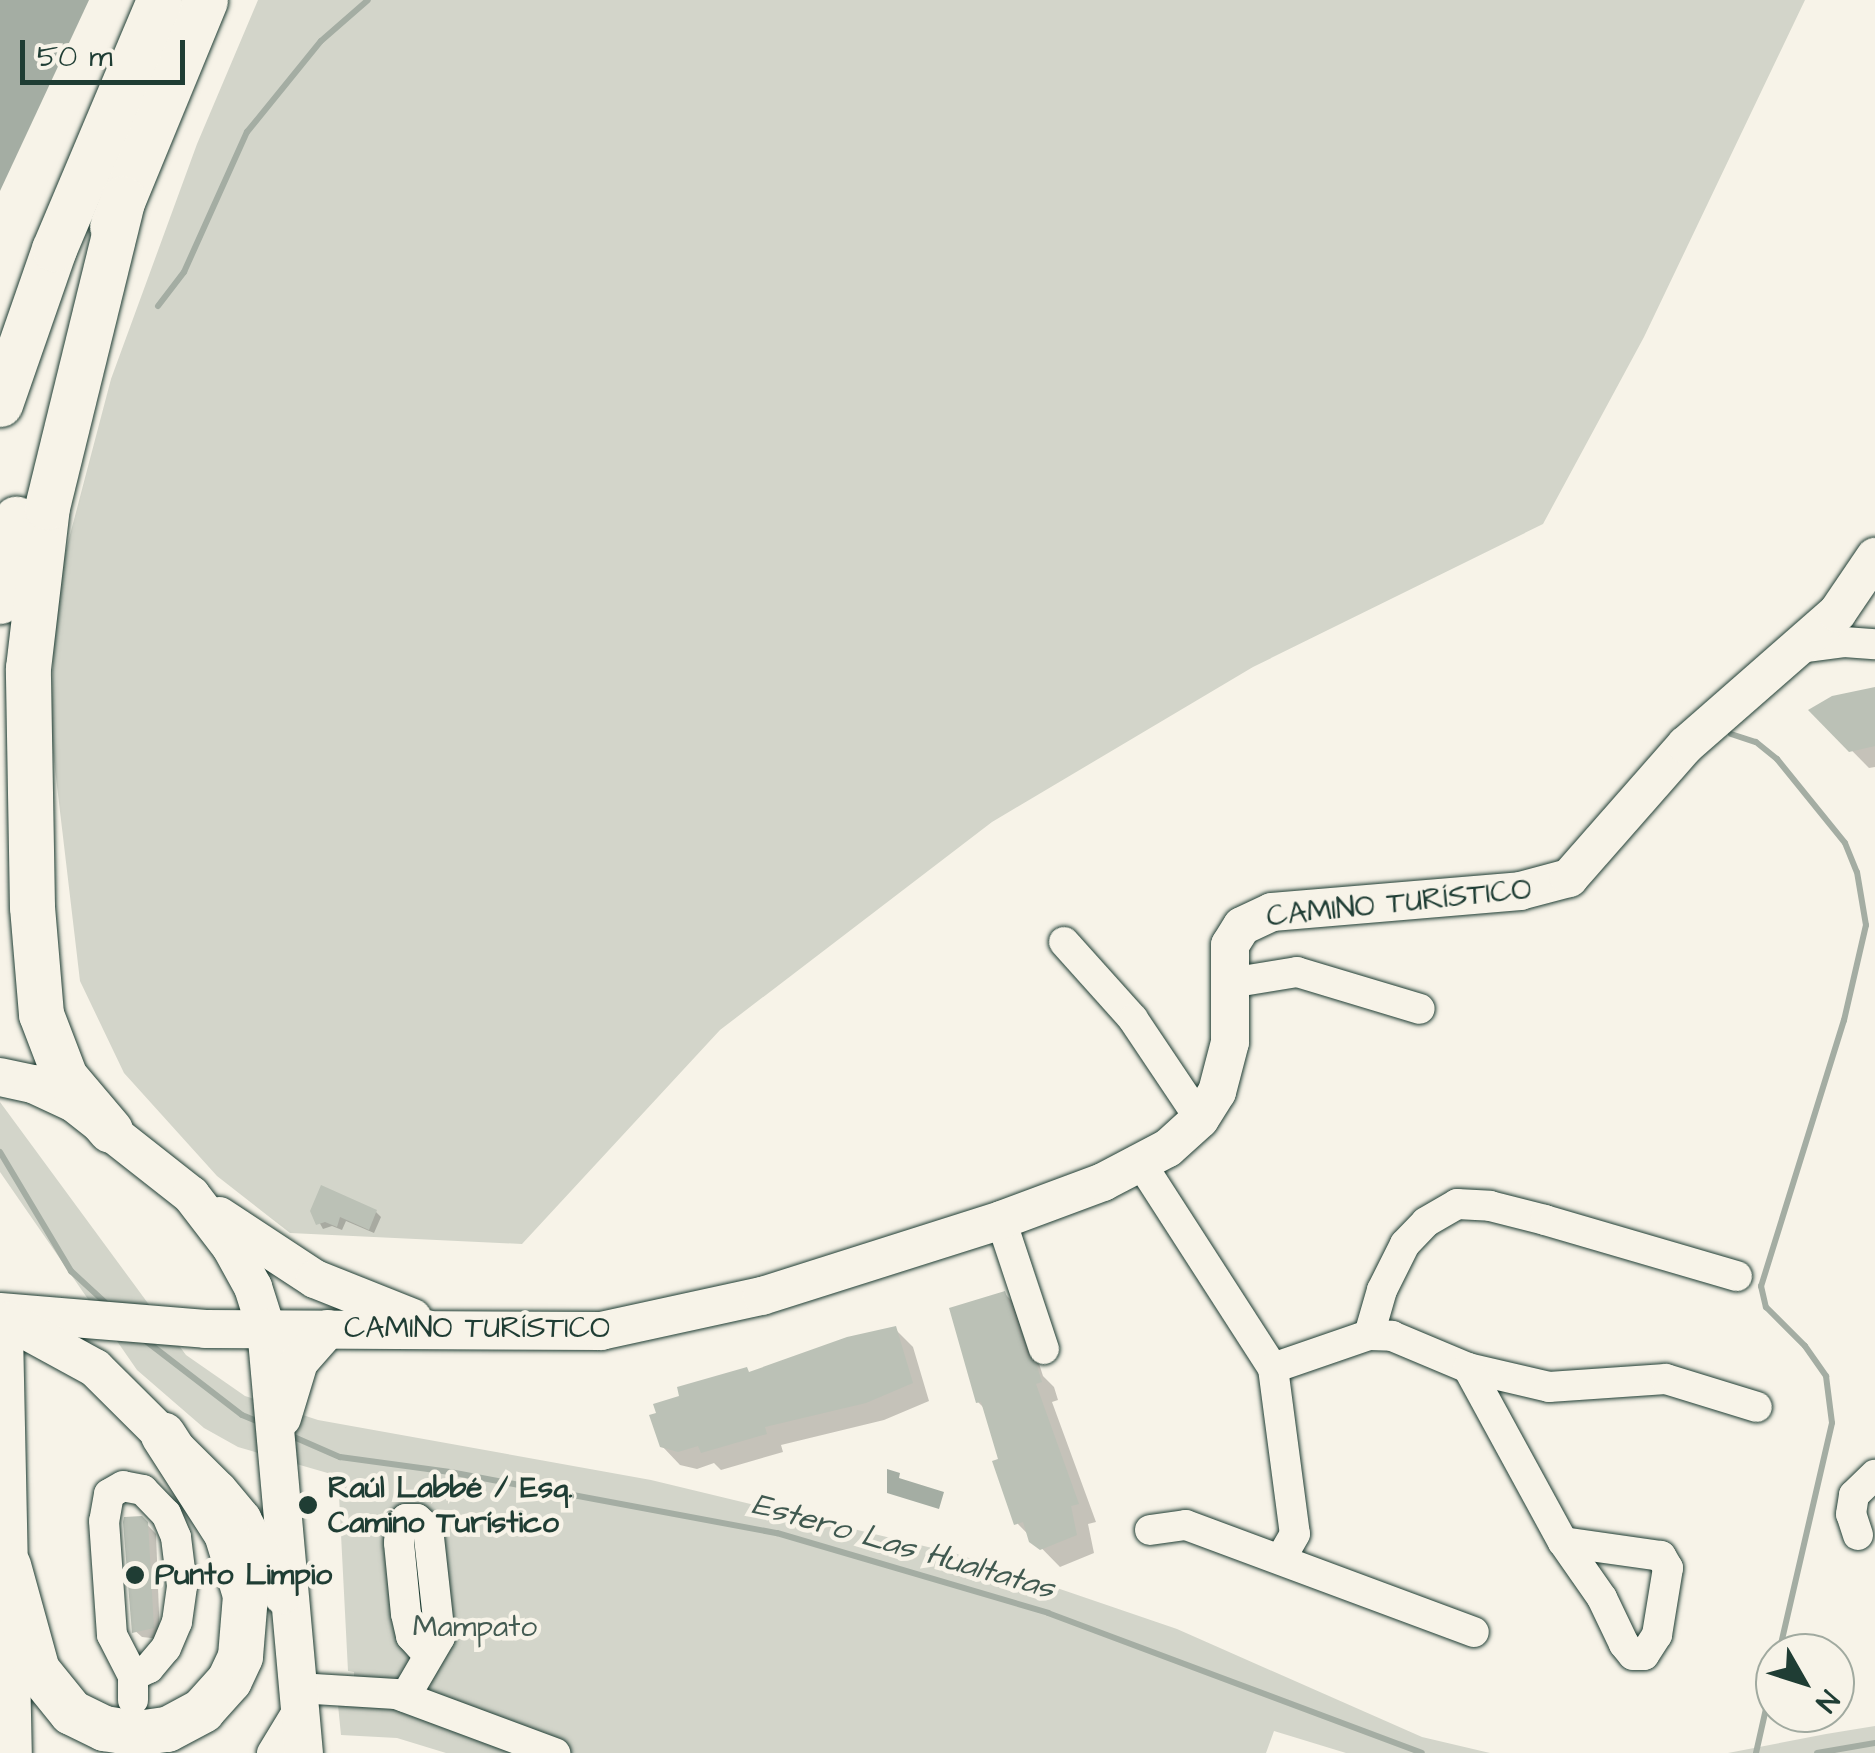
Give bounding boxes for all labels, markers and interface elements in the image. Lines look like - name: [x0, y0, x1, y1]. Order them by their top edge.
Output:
- scale bar: [25, 20, 190, 82]
- text: 50 m: [37, 36, 113, 78]
- street label: CAMINO TURÍSTICO: [1265, 871, 1533, 935]
- street label: CAMINO TURÍSTICO: [344, 1310, 610, 1346]
- place label: Raúl Labbé / Esq. Camino Turístico: [328, 1470, 573, 1540]
- water label: Estero Las Hualtatas: [748, 1485, 1058, 1609]
- marker: Raúl Labbé / Esq. Camino Turístico: [297, 1494, 319, 1516]
- place label: Punto Limpio: [155, 1557, 332, 1593]
- marker: Punto Limpio: [124, 1564, 146, 1586]
- park label: Mampato: [413, 1609, 537, 1645]
- north arrow: [1755, 1633, 1855, 1733]
- text: N: [1806, 1682, 1848, 1720]

